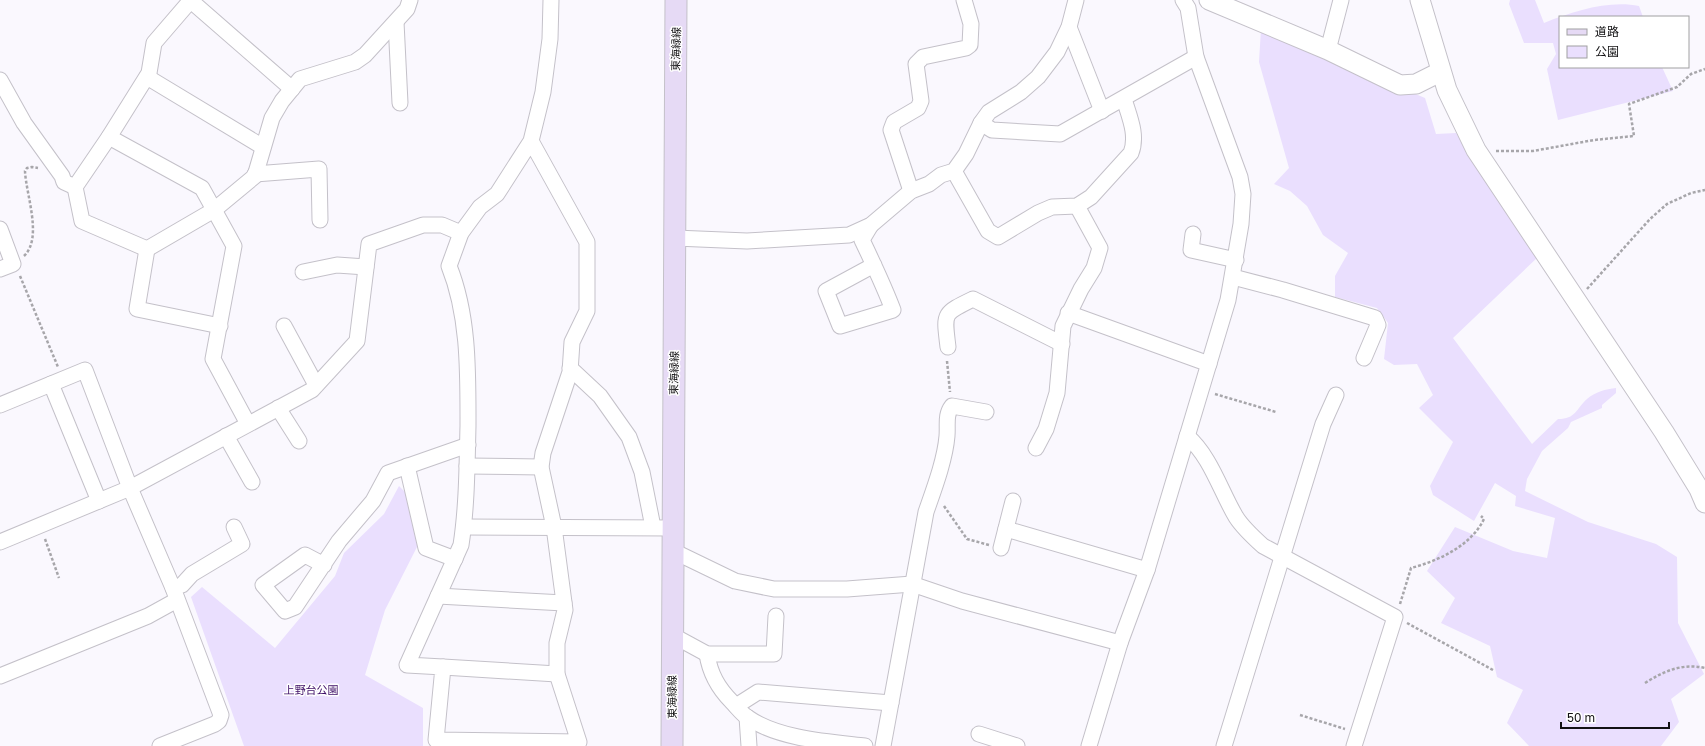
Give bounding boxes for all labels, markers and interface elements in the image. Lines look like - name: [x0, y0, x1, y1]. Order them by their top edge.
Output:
- legend: [1559, 16, 1689, 68]
- text: 道路: [1595, 24, 1619, 39]
- street label: 東海緑線: [669, 27, 682, 71]
- text: 公園: [1595, 44, 1619, 59]
- street label: 東海緑線: [667, 351, 680, 395]
- street label: 東海緑線: [665, 675, 678, 719]
- park label: 上野台公園: [284, 683, 339, 696]
- scale bar: [1561, 704, 1669, 730]
- text: 50 m: [1567, 710, 1595, 725]

